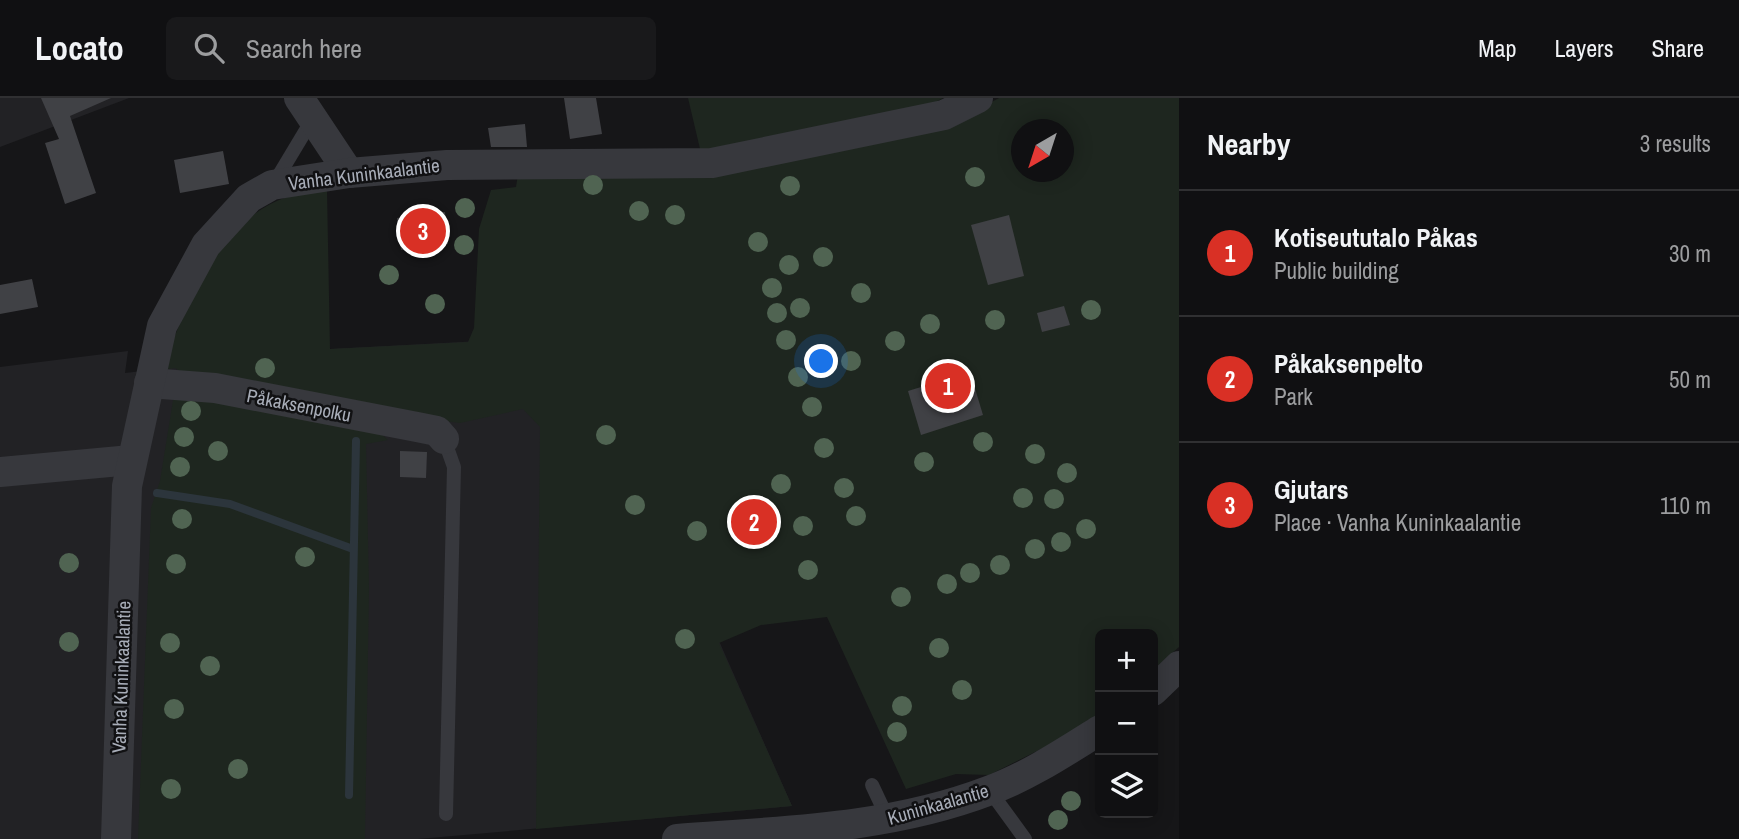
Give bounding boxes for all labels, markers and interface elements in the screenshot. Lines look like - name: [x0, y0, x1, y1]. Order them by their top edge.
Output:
- search box: [166, 17, 656, 80]
- text: Locato: [35, 26, 124, 70]
- icon: search: [190, 29, 228, 67]
- text: Search here: [246, 31, 362, 66]
- text: Map: [1478, 32, 1516, 64]
- text: Layers: [1554, 32, 1613, 64]
- text: Share: [1651, 32, 1704, 64]
- north arrow: [1011, 119, 1074, 182]
- text: Nearby: [1207, 124, 1290, 164]
- text: 3 results: [1640, 128, 1711, 159]
- street label: Vanha Kuninkaalantie: [287, 152, 441, 196]
- pin: 3: [400, 205, 446, 257]
- text: Kotiseututalo Påkas: [1274, 220, 1478, 255]
- text: 1: [1225, 238, 1235, 269]
- text: 30 m: [1669, 238, 1711, 269]
- text: Public building: [1274, 255, 1399, 286]
- your location: [804, 344, 838, 378]
- text: Påkaksenpelto: [1274, 346, 1423, 381]
- pin: 1: [925, 360, 971, 412]
- text: 2: [1225, 364, 1235, 395]
- text: 50 m: [1669, 364, 1711, 395]
- text: Park: [1274, 381, 1313, 412]
- street label: Påkaksenpolku: [245, 382, 353, 428]
- text: Gjutars: [1274, 472, 1349, 507]
- text: 3: [1225, 490, 1235, 521]
- text: 110 m: [1660, 490, 1711, 521]
- pin: 2: [731, 496, 777, 548]
- text: Place · Vanha Kuninkaalantie: [1274, 507, 1521, 538]
- street label: Vanha Kuninkaalantie: [105, 600, 137, 754]
- map controls: [1095, 629, 1158, 818]
- button: +: [1095, 629, 1158, 692]
- button: −: [1095, 692, 1158, 755]
- button: layers: [1095, 755, 1158, 818]
- street label: Kuninkaalantie: [884, 777, 992, 831]

